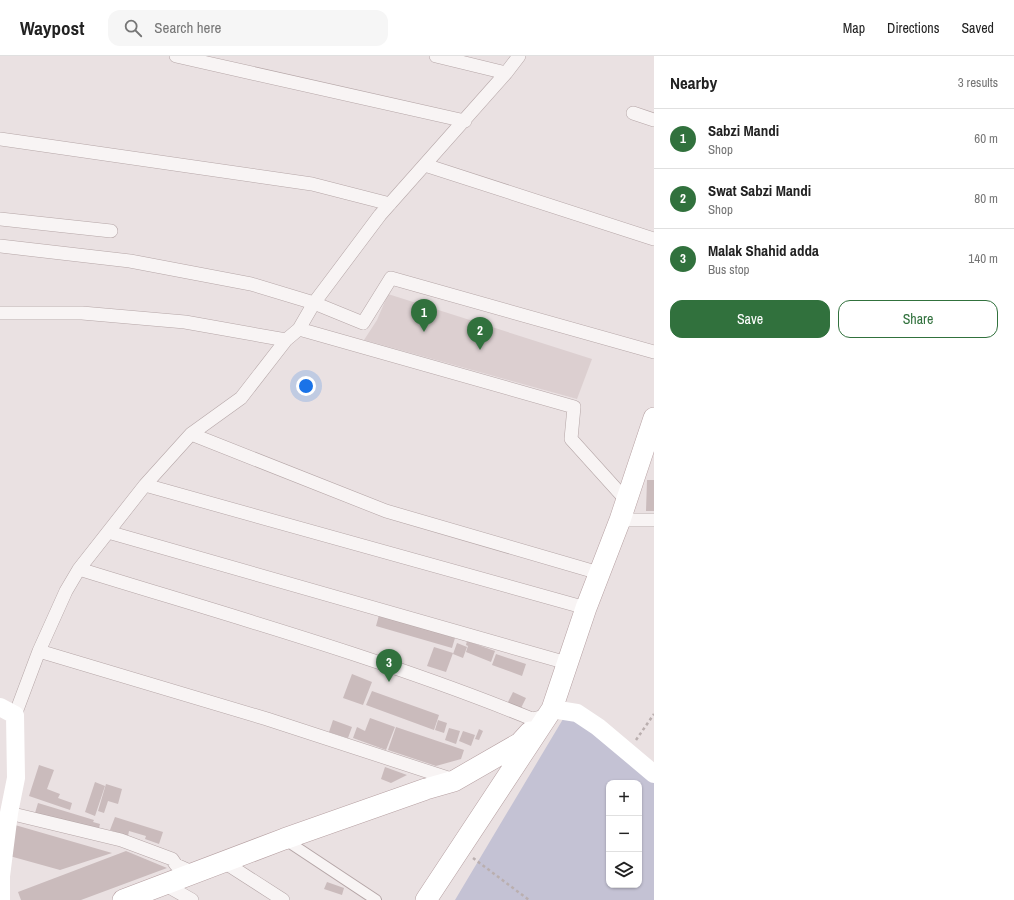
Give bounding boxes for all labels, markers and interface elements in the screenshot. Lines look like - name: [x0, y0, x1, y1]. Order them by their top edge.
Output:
- search box: [108, 10, 388, 46]
- text: Waypost: [20, 15, 84, 41]
- icon: search: [122, 17, 144, 39]
- text: Search here: [154, 17, 221, 38]
- text: Map: [843, 19, 865, 37]
- text: Directions: [887, 19, 939, 37]
- text: Saved: [961, 19, 994, 37]
- text: Nearby: [670, 71, 717, 94]
- text: 3 results: [958, 74, 998, 91]
- text: Sabzi Mandi: [708, 120, 779, 141]
- text: 1: [680, 130, 686, 147]
- text: 60 m: [974, 130, 998, 147]
- text: Shop: [708, 141, 733, 158]
- text: Swat Sabzi Mandi: [708, 180, 811, 201]
- text: 2: [680, 190, 686, 207]
- text: 80 m: [974, 190, 998, 207]
- text: Shop: [708, 201, 733, 218]
- text: Malak Shahid adda: [708, 240, 819, 261]
- text: 3: [680, 250, 686, 267]
- text: 140 m: [968, 250, 998, 267]
- text: Bus stop: [708, 261, 749, 278]
- pin: 1: [411, 299, 437, 332]
- button: Save: [670, 300, 830, 338]
- button: Share: [838, 300, 998, 338]
- pin: 2: [467, 317, 493, 350]
- your location: [296, 376, 316, 396]
- pin: 3: [376, 649, 402, 682]
- map controls: [606, 780, 642, 888]
- button: +: [606, 780, 642, 816]
- button: −: [606, 816, 642, 852]
- button: layers: [606, 852, 642, 888]

